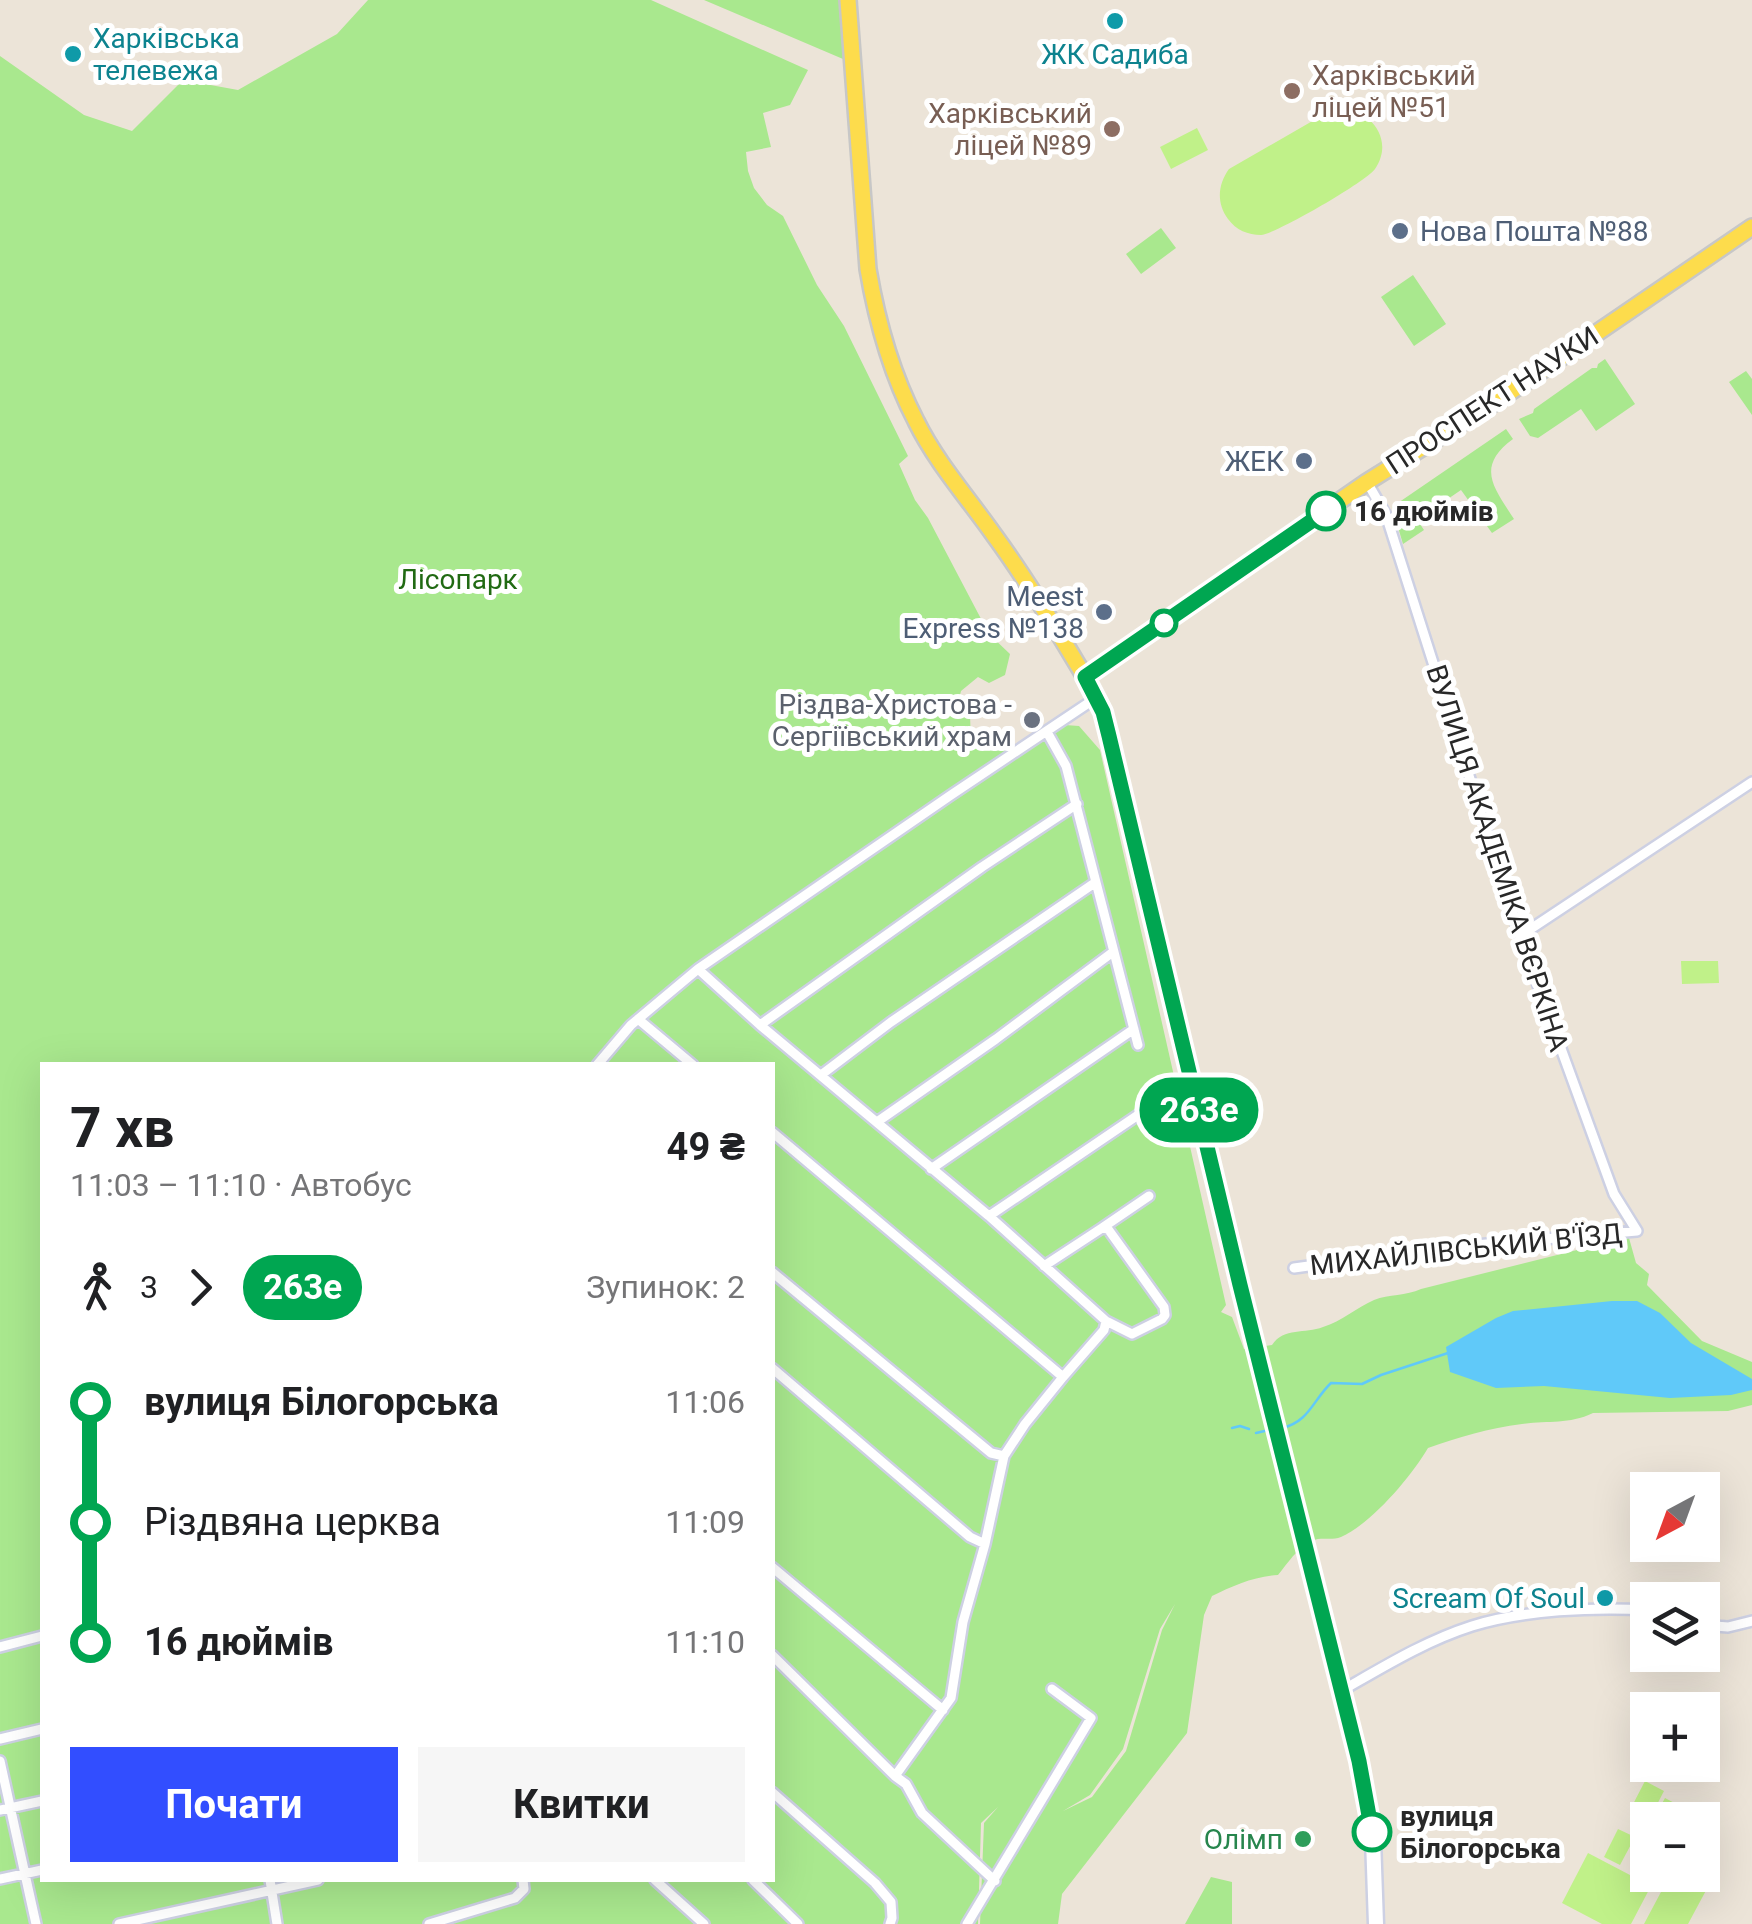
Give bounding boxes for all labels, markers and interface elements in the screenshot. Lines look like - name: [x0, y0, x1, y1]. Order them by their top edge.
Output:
- marker: ЖК Садиба: [1104, 10, 1126, 32]
- place label: Харківська телевежа: [93, 22, 240, 87]
- place label: ЖК Садиба: [1041, 38, 1189, 71]
- marker: Харківська телевежа: [62, 43, 84, 65]
- place label: Харківський ліцей №51: [1312, 59, 1476, 124]
- marker: Харківський ліцей №51: [1281, 80, 1303, 102]
- place label: Харківський ліцей №89: [928, 97, 1092, 162]
- marker: Харківський ліцей №89: [1101, 118, 1123, 140]
- place label: Нова Пошта №88: [1420, 215, 1648, 248]
- marker: Нова Пошта №88: [1389, 220, 1411, 242]
- street label: ПРОСПЕКТ НАУКИ: [1380, 320, 1604, 481]
- place label: ЖЕК: [1225, 445, 1284, 478]
- marker: ЖЕК: [1293, 450, 1315, 472]
- marker: 16 дюймів: [1307, 492, 1345, 530]
- place label: 16 дюймів: [1354, 495, 1494, 528]
- park label: Лісопарк: [398, 563, 518, 596]
- place label: Meest Express №138: [903, 580, 1084, 645]
- marker: Meest Express №138: [1093, 601, 1115, 623]
- unlabelled marker: [1151, 610, 1177, 636]
- street label: ВУЛИЦЯ АКАДЕМІКА ВЄРКІНА: [1419, 661, 1576, 1056]
- place label: Різдва-Христова - Сергіївський храм: [772, 688, 1012, 753]
- marker: Різдва-Христова - Сергіївський храм: [1021, 709, 1043, 731]
- line badge: 263е: [1129, 1078, 1269, 1142]
- text: 263е: [1159, 1090, 1239, 1131]
- text: 7 хв: [70, 1096, 174, 1160]
- text: 49 ₴: [667, 1125, 745, 1169]
- text: 11:03 – 11:10 · Автобус: [70, 1166, 412, 1204]
- street label: МИХАЙЛІВСЬКИЙ В'ЇЗД: [1308, 1217, 1624, 1282]
- icon: walk: [70, 1260, 125, 1315]
- icon: forward: [173, 1260, 228, 1315]
- text: 263е: [263, 1267, 342, 1308]
- text: 3: [140, 1268, 158, 1306]
- text: Зупинок: 2: [586, 1268, 745, 1306]
- text: вулиця Білогорська: [144, 1380, 499, 1424]
- text: 11:06: [665, 1383, 745, 1421]
- north arrow: [1630, 1472, 1720, 1562]
- map controls: [1630, 1472, 1720, 1892]
- text: Різдвяна церква: [144, 1500, 441, 1544]
- text: 11:09: [665, 1503, 745, 1541]
- place label: Scream Of Soul: [1392, 1582, 1585, 1615]
- button: layers: [1630, 1582, 1720, 1672]
- marker: Scream Of Soul: [1594, 1587, 1616, 1609]
- text: 16 дюймів: [144, 1620, 334, 1664]
- text: 11:10: [665, 1623, 745, 1661]
- button: +: [1630, 1692, 1720, 1782]
- button: Почати: [70, 1747, 398, 1862]
- button: Квитки: [418, 1747, 745, 1862]
- place label: вулиця Білогорська: [1400, 1800, 1561, 1865]
- button: −: [1630, 1802, 1720, 1892]
- marker: вулиця Білогорська: [1353, 1813, 1391, 1851]
- place label: Олімп: [1204, 1823, 1283, 1856]
- marker: Олімп: [1292, 1828, 1314, 1850]

